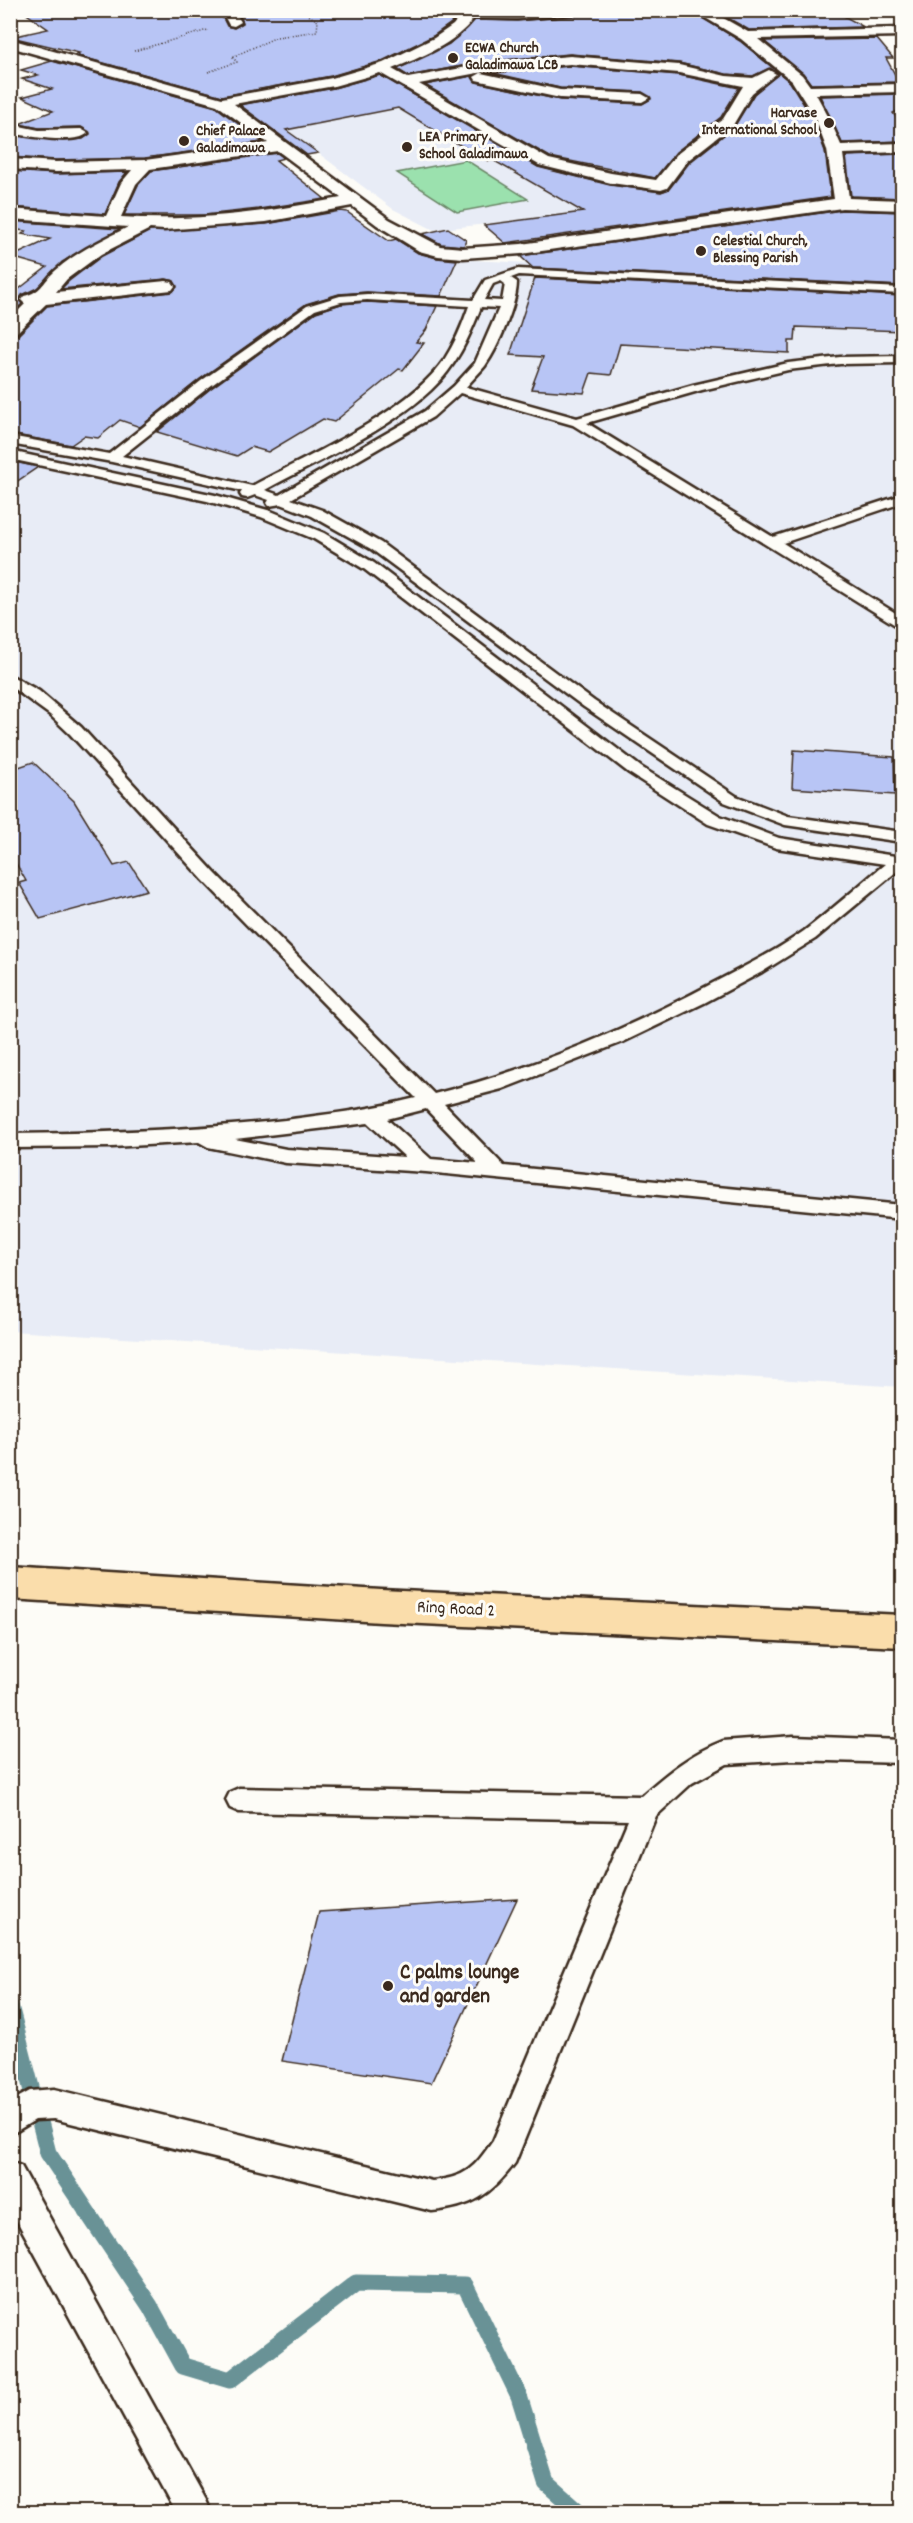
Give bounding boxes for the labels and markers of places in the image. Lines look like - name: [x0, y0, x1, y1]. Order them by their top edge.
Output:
- place label: ECWA Church Galadimawa LCB: [465, 38, 558, 77]
- marker: ECWA Church Galadimawa LCB: [446, 51, 460, 65]
- place label: Harvase International School: [701, 103, 817, 142]
- marker: Harvase International School: [822, 116, 836, 130]
- place label: Chief Palace Galadimawa: [196, 121, 266, 160]
- place label: LEA Primary School Galadimawa: [419, 127, 529, 166]
- marker: Chief Palace Galadimawa: [177, 134, 191, 148]
- marker: LEA Primary School Galadimawa: [400, 140, 414, 154]
- place label: Celestial Church, Blessing Parish: [713, 231, 808, 270]
- marker: Celestial Church, Blessing Parish: [694, 244, 708, 258]
- place label: C palms lounge and garden: [400, 1959, 519, 2013]
- marker: C palms lounge and garden: [381, 1979, 395, 1993]

